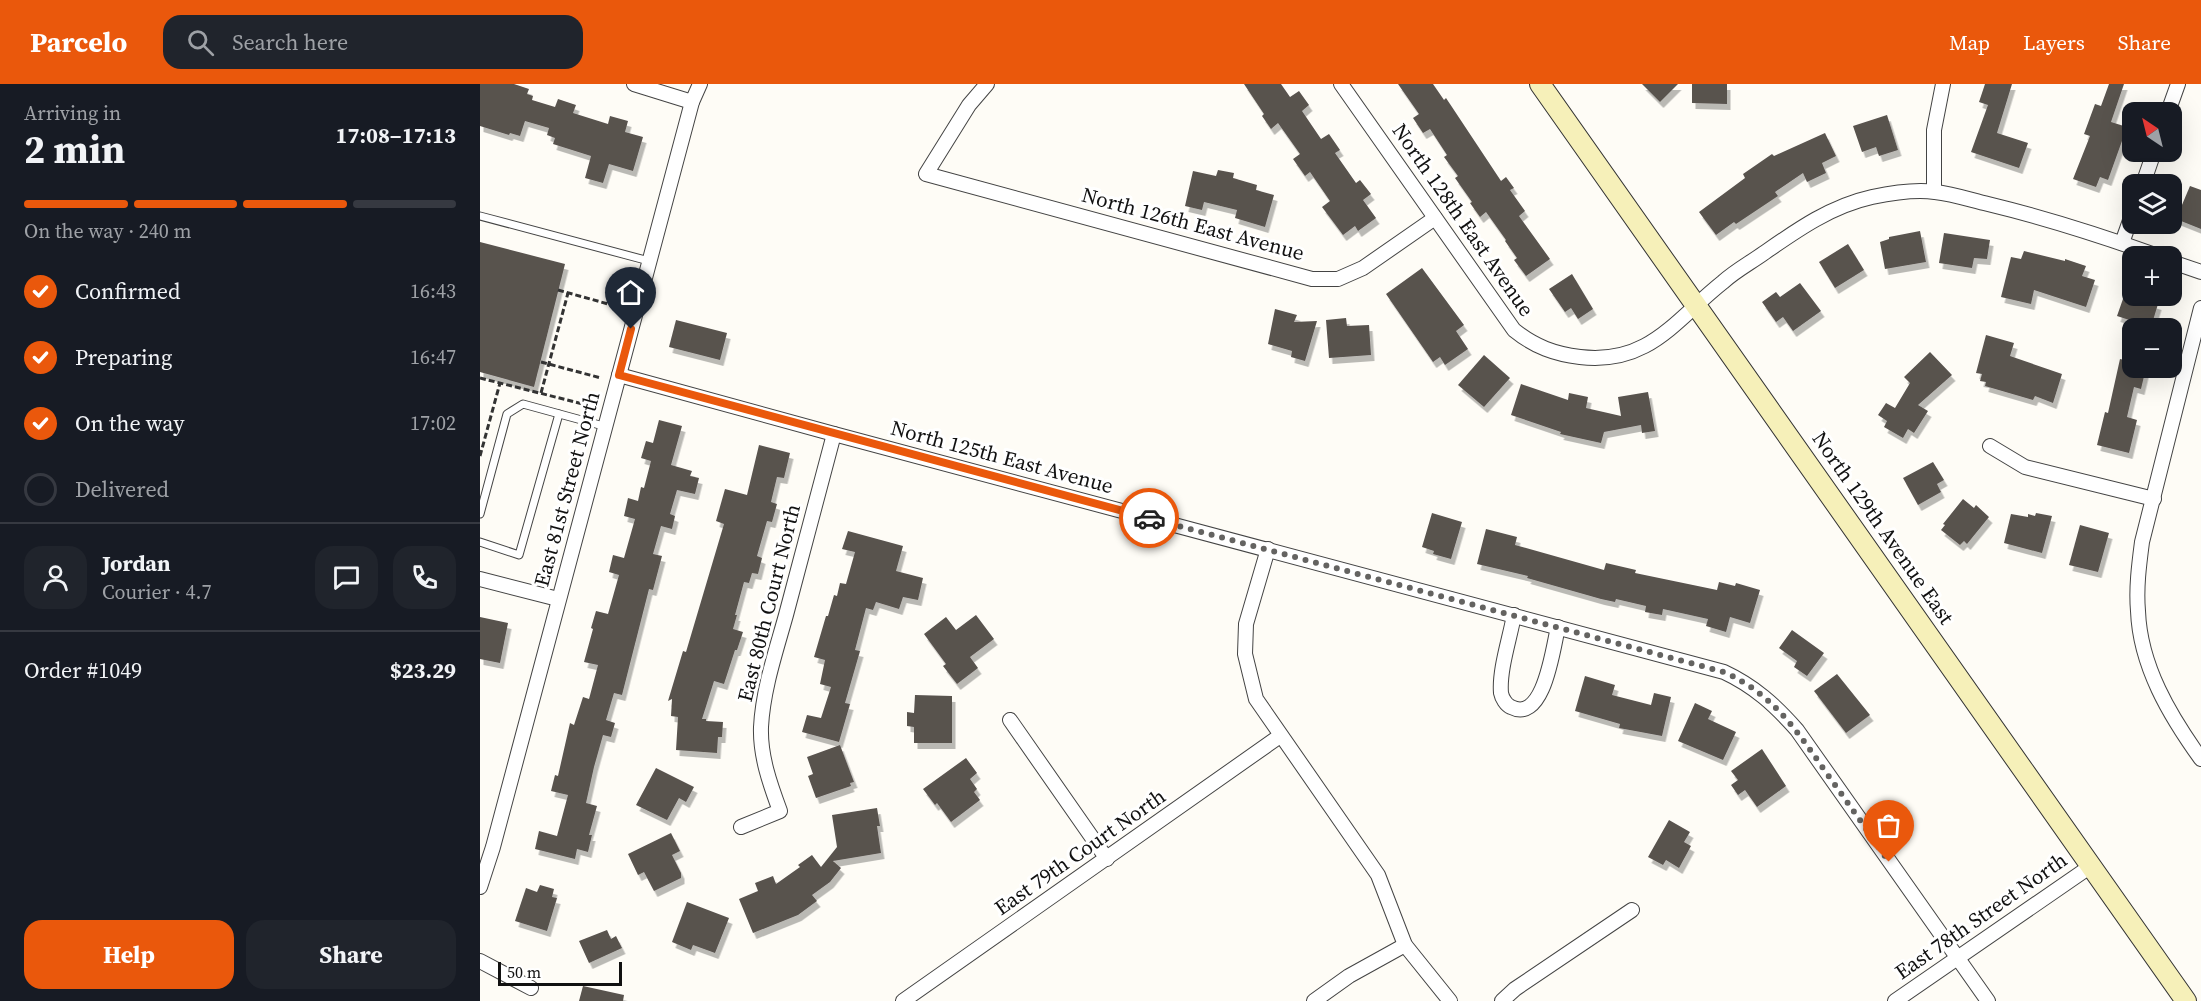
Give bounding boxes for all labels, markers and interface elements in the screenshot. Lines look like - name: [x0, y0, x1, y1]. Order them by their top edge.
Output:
- search box: [163, 15, 583, 69]
- text: Parcelo: [30, 23, 127, 61]
- icon: search: [184, 26, 217, 59]
- text: Search here: [232, 27, 348, 57]
- text: Map: [1949, 28, 1990, 57]
- text: Layers: [2023, 28, 2085, 57]
- text: Share: [2118, 28, 2171, 57]
- text: Arriving in: [24, 99, 121, 127]
- north arrow: [2122, 102, 2182, 162]
- map controls: [2122, 102, 2182, 378]
- street label: North 128th East Avenue: [1386, 117, 1541, 322]
- text: 17:08–17:13: [336, 120, 456, 150]
- text: 2 min: [24, 123, 125, 176]
- button: layers: [2122, 174, 2182, 234]
- street label: North 126th East Avenue: [1079, 180, 1308, 267]
- text: On the way · 240 m: [24, 217, 191, 245]
- button: +: [2122, 246, 2182, 306]
- pin: [605, 267, 656, 329]
- icon: check: [24, 275, 57, 308]
- text: Confirmed: [75, 276, 180, 306]
- icon: home: [614, 276, 647, 309]
- text: 16:43: [410, 277, 456, 305]
- button: −: [2122, 318, 2182, 378]
- icon: check: [24, 341, 57, 374]
- text: Preparing: [75, 342, 172, 372]
- text: 16:47: [410, 343, 456, 371]
- street label: East 81st Street North: [527, 388, 606, 590]
- icon: check: [24, 407, 57, 440]
- text: On the way: [75, 408, 184, 438]
- text: 17:02: [410, 409, 456, 437]
- street label: North 125th East Avenue: [888, 413, 1117, 500]
- street label: North 129th Avenue East: [1806, 425, 1961, 630]
- text: Delivered: [75, 474, 169, 504]
- courier: [1119, 488, 1179, 548]
- street label: East 80th Court North: [730, 501, 807, 705]
- icon: car: [1133, 502, 1166, 535]
- button: person: [24, 546, 87, 609]
- button: chat: [315, 546, 378, 609]
- button: phone: [393, 546, 456, 609]
- text: Jordan: [102, 548, 170, 578]
- text: Courier · 4.7: [102, 578, 211, 606]
- text: Order #1049: [24, 655, 142, 685]
- text: $23.29: [390, 655, 456, 685]
- street label: East 79th Court North: [988, 782, 1171, 922]
- pin: [1863, 800, 1914, 862]
- icon: bag: [1872, 809, 1905, 842]
- street label: East 78th Street North: [1889, 845, 2073, 986]
- button: Help: [24, 920, 234, 989]
- button: Share: [246, 920, 456, 989]
- scale bar: [498, 959, 622, 986]
- text: 50 m: [507, 961, 541, 983]

